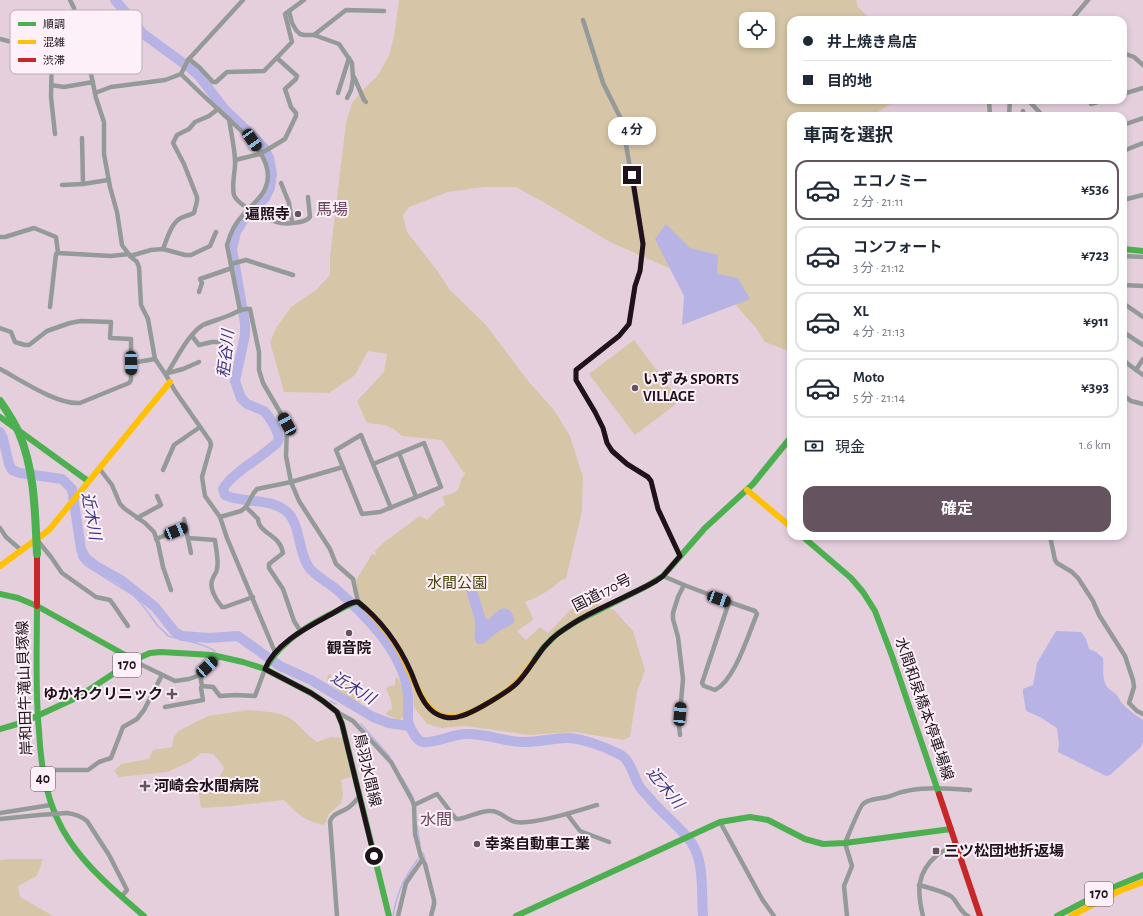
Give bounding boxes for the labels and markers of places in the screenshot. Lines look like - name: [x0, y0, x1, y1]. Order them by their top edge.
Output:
- place label: 遍照寺: [245, 206, 290, 222]
- marker: 遍照寺: [293, 209, 303, 219]
- place label: いずみ SPORTS VILLAGE: [643, 371, 739, 404]
- marker: いずみ SPORTS VILLAGE: [630, 383, 640, 393]
- marker: 観音院: [344, 628, 354, 638]
- place label: 観音院: [326, 640, 372, 656]
- place label: ゆかわクリニック: [43, 686, 163, 702]
- marker: ゆかわクリニック: [166, 688, 178, 700]
- place label: 河崎会水間病院: [154, 778, 259, 794]
- marker: 河崎会水間病院: [139, 780, 151, 792]
- place label: 幸楽自動車工業: [485, 836, 590, 852]
- marker: 幸楽自動車工業: [472, 839, 482, 849]
- place label: 三ツ松団地折返場: [944, 843, 1064, 859]
- marker: 三ツ松団地折返場: [931, 846, 941, 856]

